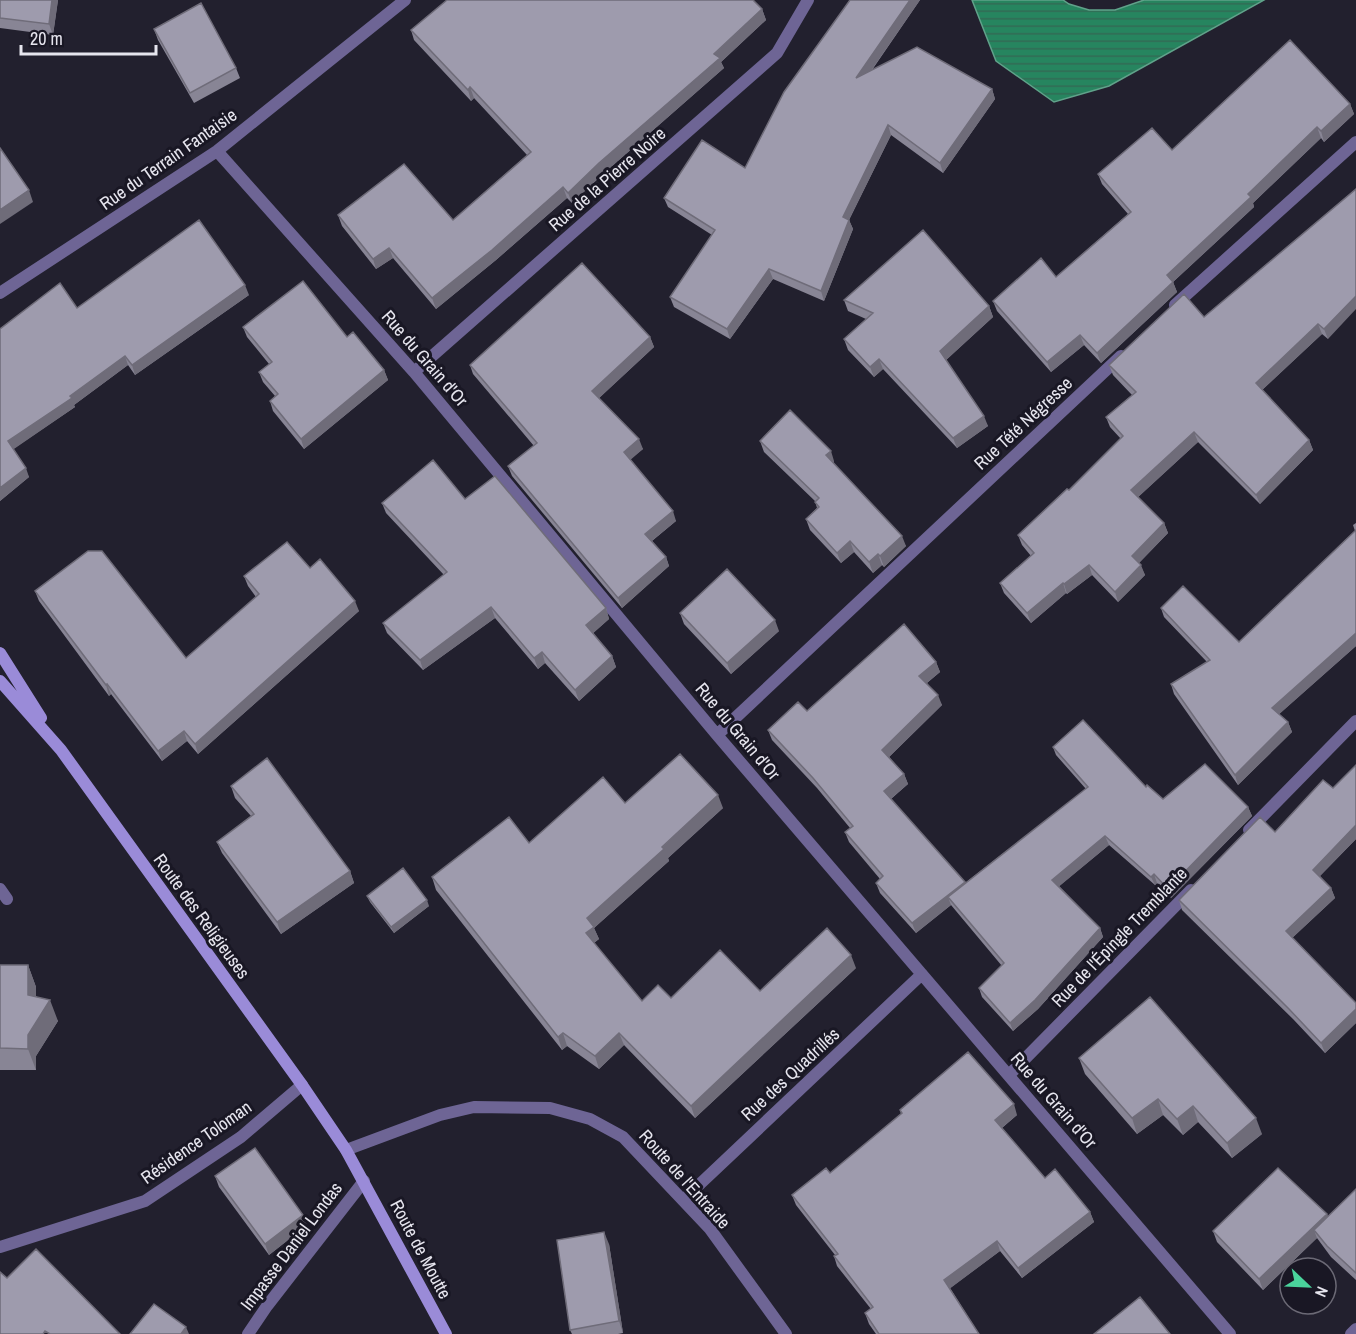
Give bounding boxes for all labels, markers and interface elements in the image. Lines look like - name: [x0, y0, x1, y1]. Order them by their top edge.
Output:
- scale bar: [21, 18, 156, 56]
- text: 20 m: [30, 26, 63, 51]
- street label: Rue du Terrain Fantaisie: [94, 102, 242, 216]
- street label: Rue de la Pierre Noire: [543, 121, 671, 237]
- street label: Rue du Grain d'Or: [376, 304, 474, 412]
- street label: Rue Tété Négresse: [968, 371, 1078, 475]
- street label: Rue du Grain d'Or: [690, 677, 786, 785]
- street label: Route des Religieuses: [148, 848, 256, 984]
- street label: Rue de l'Épingle Tremblante: [1045, 861, 1193, 1013]
- street label: Rue des Quadrillés: [735, 1022, 845, 1126]
- street label: Rue du Grain d'Or: [1005, 1046, 1103, 1154]
- street label: Résidence Toloman: [136, 1094, 256, 1190]
- street label: Route de l'Entraide: [634, 1124, 736, 1234]
- street label: Impasse Daniel Londas: [234, 1177, 348, 1315]
- street label: Route de Moutte: [384, 1195, 458, 1303]
- north arrow: [1278, 1256, 1338, 1316]
- text: N: [1310, 1283, 1334, 1301]

